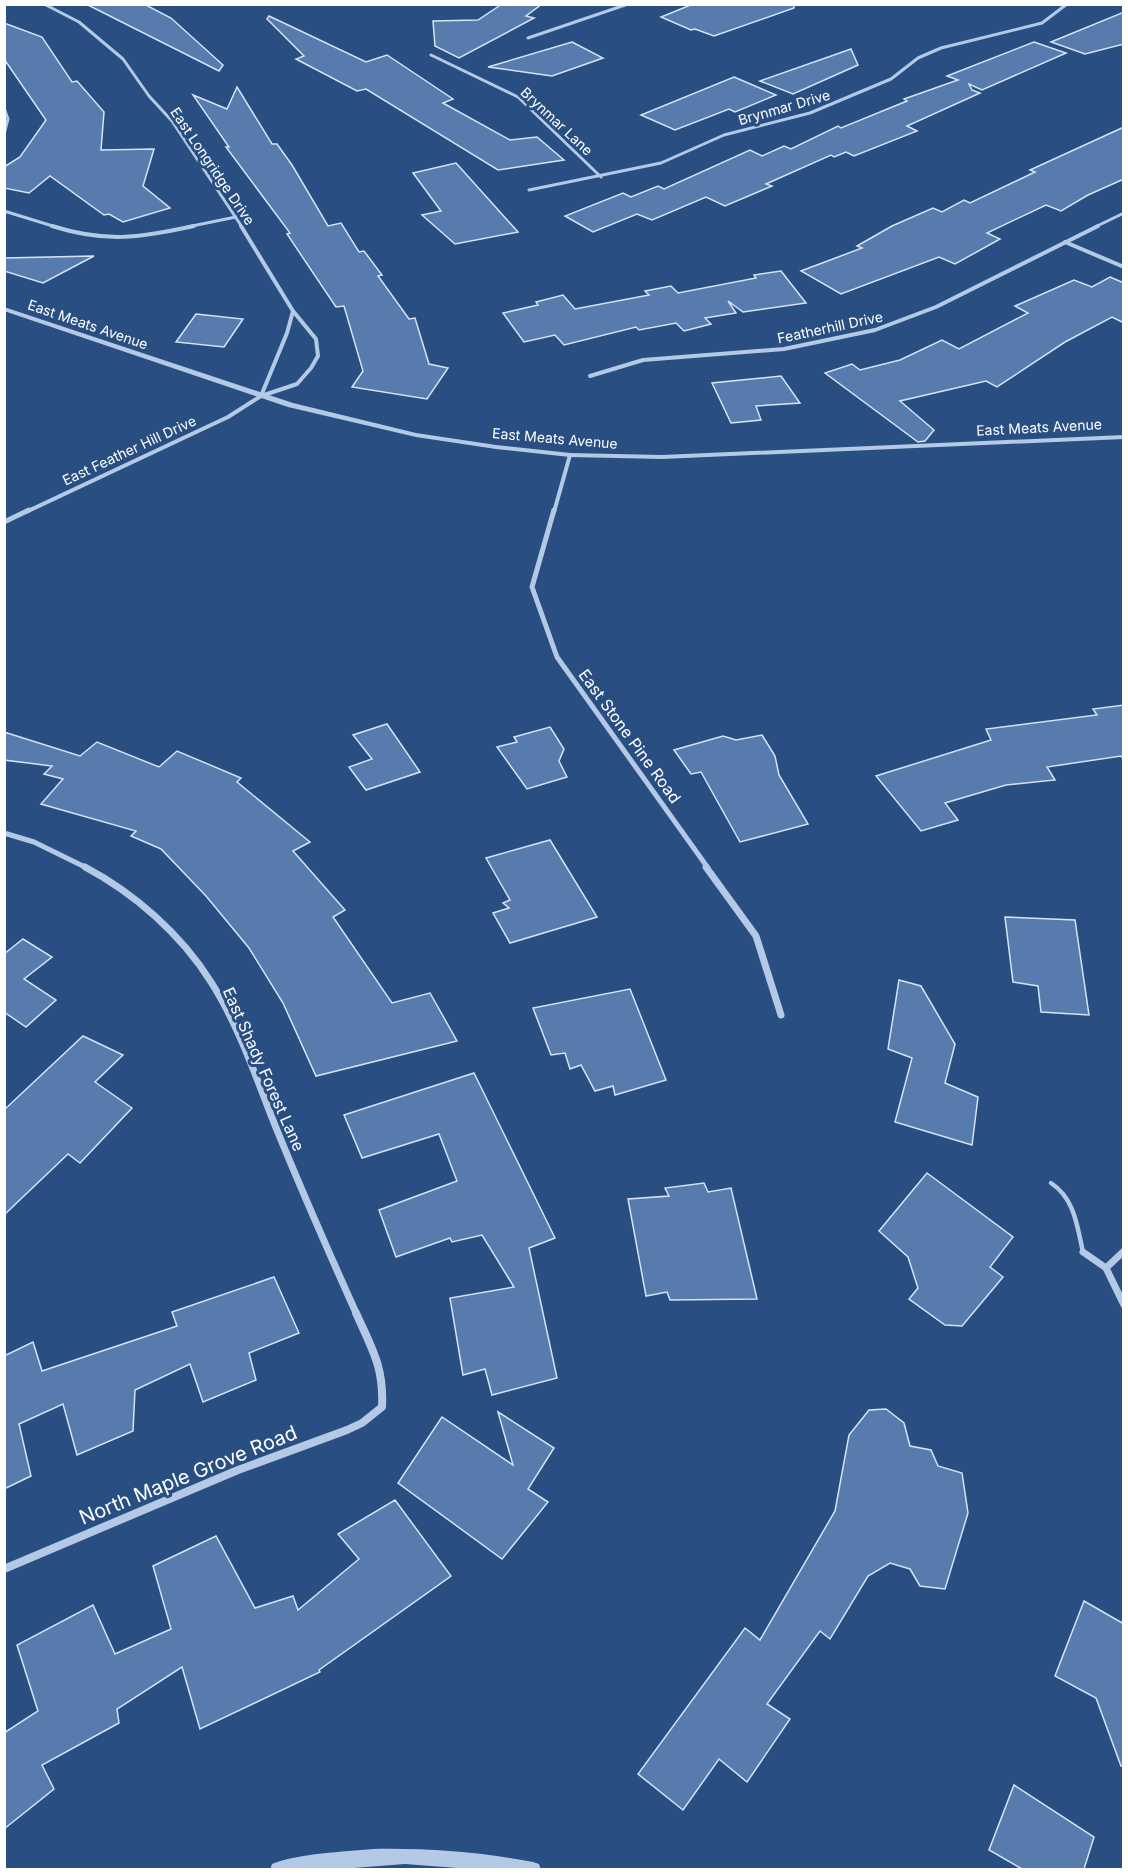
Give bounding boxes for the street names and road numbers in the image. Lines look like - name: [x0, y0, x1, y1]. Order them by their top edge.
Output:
- street label: Brynmar Lane: [517, 83, 597, 159]
- street label: Brynmar Drive: [736, 86, 832, 128]
- street label: East Longridge Drive: [167, 104, 259, 228]
- street label: East Meats Avenue: [26, 295, 150, 353]
- street label: Featherhill Drive: [776, 308, 884, 346]
- street label: East Feather Hill Drive: [59, 412, 199, 488]
- street label: East Meats Avenue: [976, 415, 1102, 439]
- street label: East Meats Avenue: [492, 424, 618, 452]
- street label: East Stone Pine Road: [575, 665, 685, 807]
- street label: East Shady Forest Lane: [219, 984, 309, 1154]
- street label: North Maple Grove Road: [76, 1420, 300, 1530]

